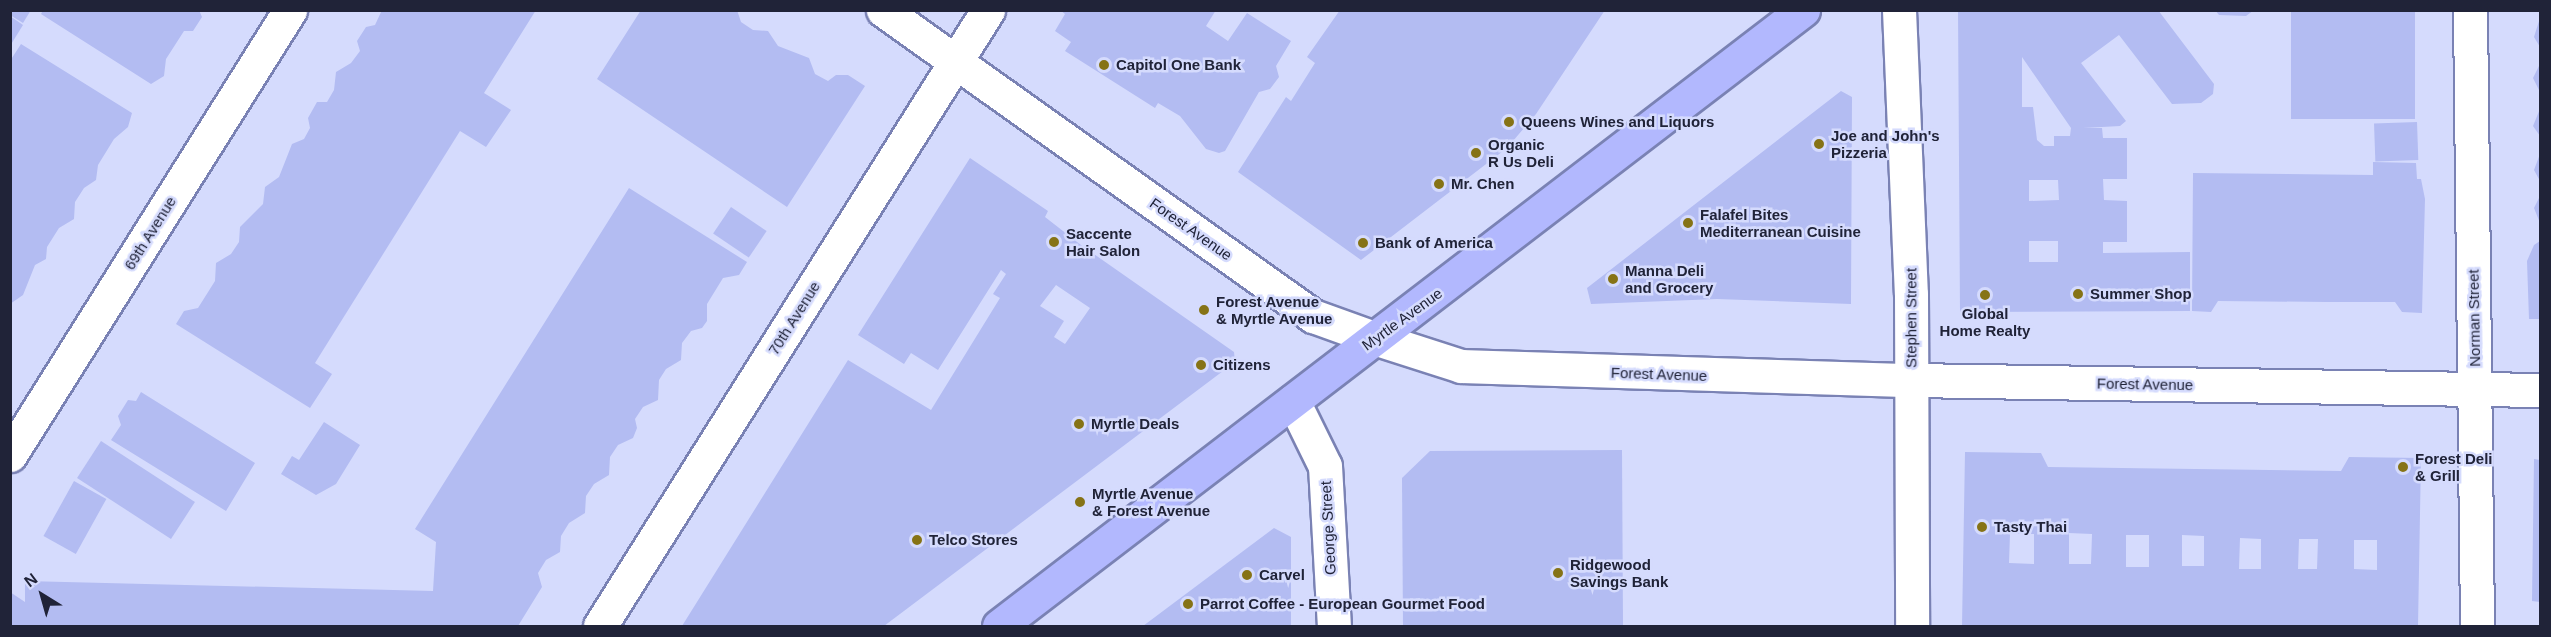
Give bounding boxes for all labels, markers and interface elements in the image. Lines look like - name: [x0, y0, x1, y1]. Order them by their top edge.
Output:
- place label: Capitol One Bank: [1116, 56, 1241, 74]
- marker: Capitol One Bank: [1097, 58, 1111, 72]
- place label: Queens Wines and Liquors: [1521, 113, 1714, 131]
- marker: Queens Wines and Liquors: [1502, 115, 1516, 129]
- place label: Joe and John's Pizzeria: [1831, 126, 1940, 161]
- place label: Organic R Us Deli: [1488, 135, 1554, 170]
- marker: Joe and John's Pizzeria: [1812, 137, 1826, 151]
- marker: Organic R Us Deli: [1469, 146, 1483, 160]
- place label: Mr. Chen: [1451, 175, 1514, 193]
- marker: Mr. Chen: [1432, 177, 1446, 191]
- street label: 69th Avenue: [120, 193, 180, 273]
- street label: Forest Avenue: [1146, 194, 1236, 264]
- place label: Falafel Bites Mediterranean Cuisine: [1700, 205, 1861, 240]
- marker: Falafel Bites Mediterranean Cuisine: [1681, 216, 1695, 230]
- place label: Saccente Hair Salon: [1066, 224, 1140, 259]
- place label: Bank of America: [1375, 234, 1493, 252]
- marker: Saccente Hair Salon: [1047, 235, 1061, 249]
- marker: Bank of America: [1356, 236, 1370, 250]
- place label: Manna Deli and Grocery: [1625, 261, 1713, 296]
- street label: Stephen Street: [1902, 268, 1920, 368]
- street label: Norman Street: [2464, 269, 2484, 367]
- marker: Manna Deli and Grocery: [1606, 272, 1620, 286]
- street label: 70th Avenue: [764, 278, 824, 358]
- street label: Myrtle Avenue: [1358, 284, 1446, 354]
- place label: Summer Shop: [2090, 285, 2192, 303]
- marker: Summer Shop: [2071, 287, 2085, 301]
- marker: Global Home Realty: [1978, 288, 1992, 302]
- place label: Forest Avenue & Myrtle Avenue: [1216, 292, 1333, 327]
- marker: Forest Avenue & Myrtle Avenue: [1197, 303, 1211, 317]
- place label: Global Home Realty: [1940, 304, 2030, 339]
- place label: Citizens: [1213, 356, 1271, 374]
- marker: Citizens: [1194, 358, 1208, 372]
- street label: Forest Avenue: [1610, 363, 1708, 385]
- street label: Forest Avenue: [2096, 374, 2194, 394]
- place label: Myrtle Deals: [1091, 415, 1179, 433]
- marker: Myrtle Deals: [1072, 417, 1086, 431]
- place label: Forest Deli & Grill: [2415, 449, 2493, 484]
- marker: Forest Deli & Grill: [2396, 460, 2410, 474]
- street label: George Street: [1317, 480, 1339, 576]
- place label: Myrtle Avenue & Forest Avenue: [1092, 484, 1211, 519]
- marker: Myrtle Avenue & Forest Avenue: [1073, 495, 1087, 509]
- place label: Tasty Thai: [1994, 518, 2067, 536]
- marker: Tasty Thai: [1975, 520, 1989, 534]
- place label: Telco Stores: [929, 531, 1018, 549]
- marker: Telco Stores: [910, 533, 924, 547]
- place label: Ridgewood Savings Bank: [1570, 555, 1668, 590]
- north arrow: [12, 565, 72, 625]
- place label: Carvel: [1259, 566, 1305, 584]
- marker: Ridgewood Savings Bank: [1551, 566, 1565, 580]
- marker: Carvel: [1240, 568, 1254, 582]
- text: N: [21, 570, 41, 590]
- place label: Parrot Coffee - European Gourmet Food: [1200, 595, 1485, 613]
- marker: Parrot Coffee - European Gourmet Food: [1181, 597, 1195, 611]

